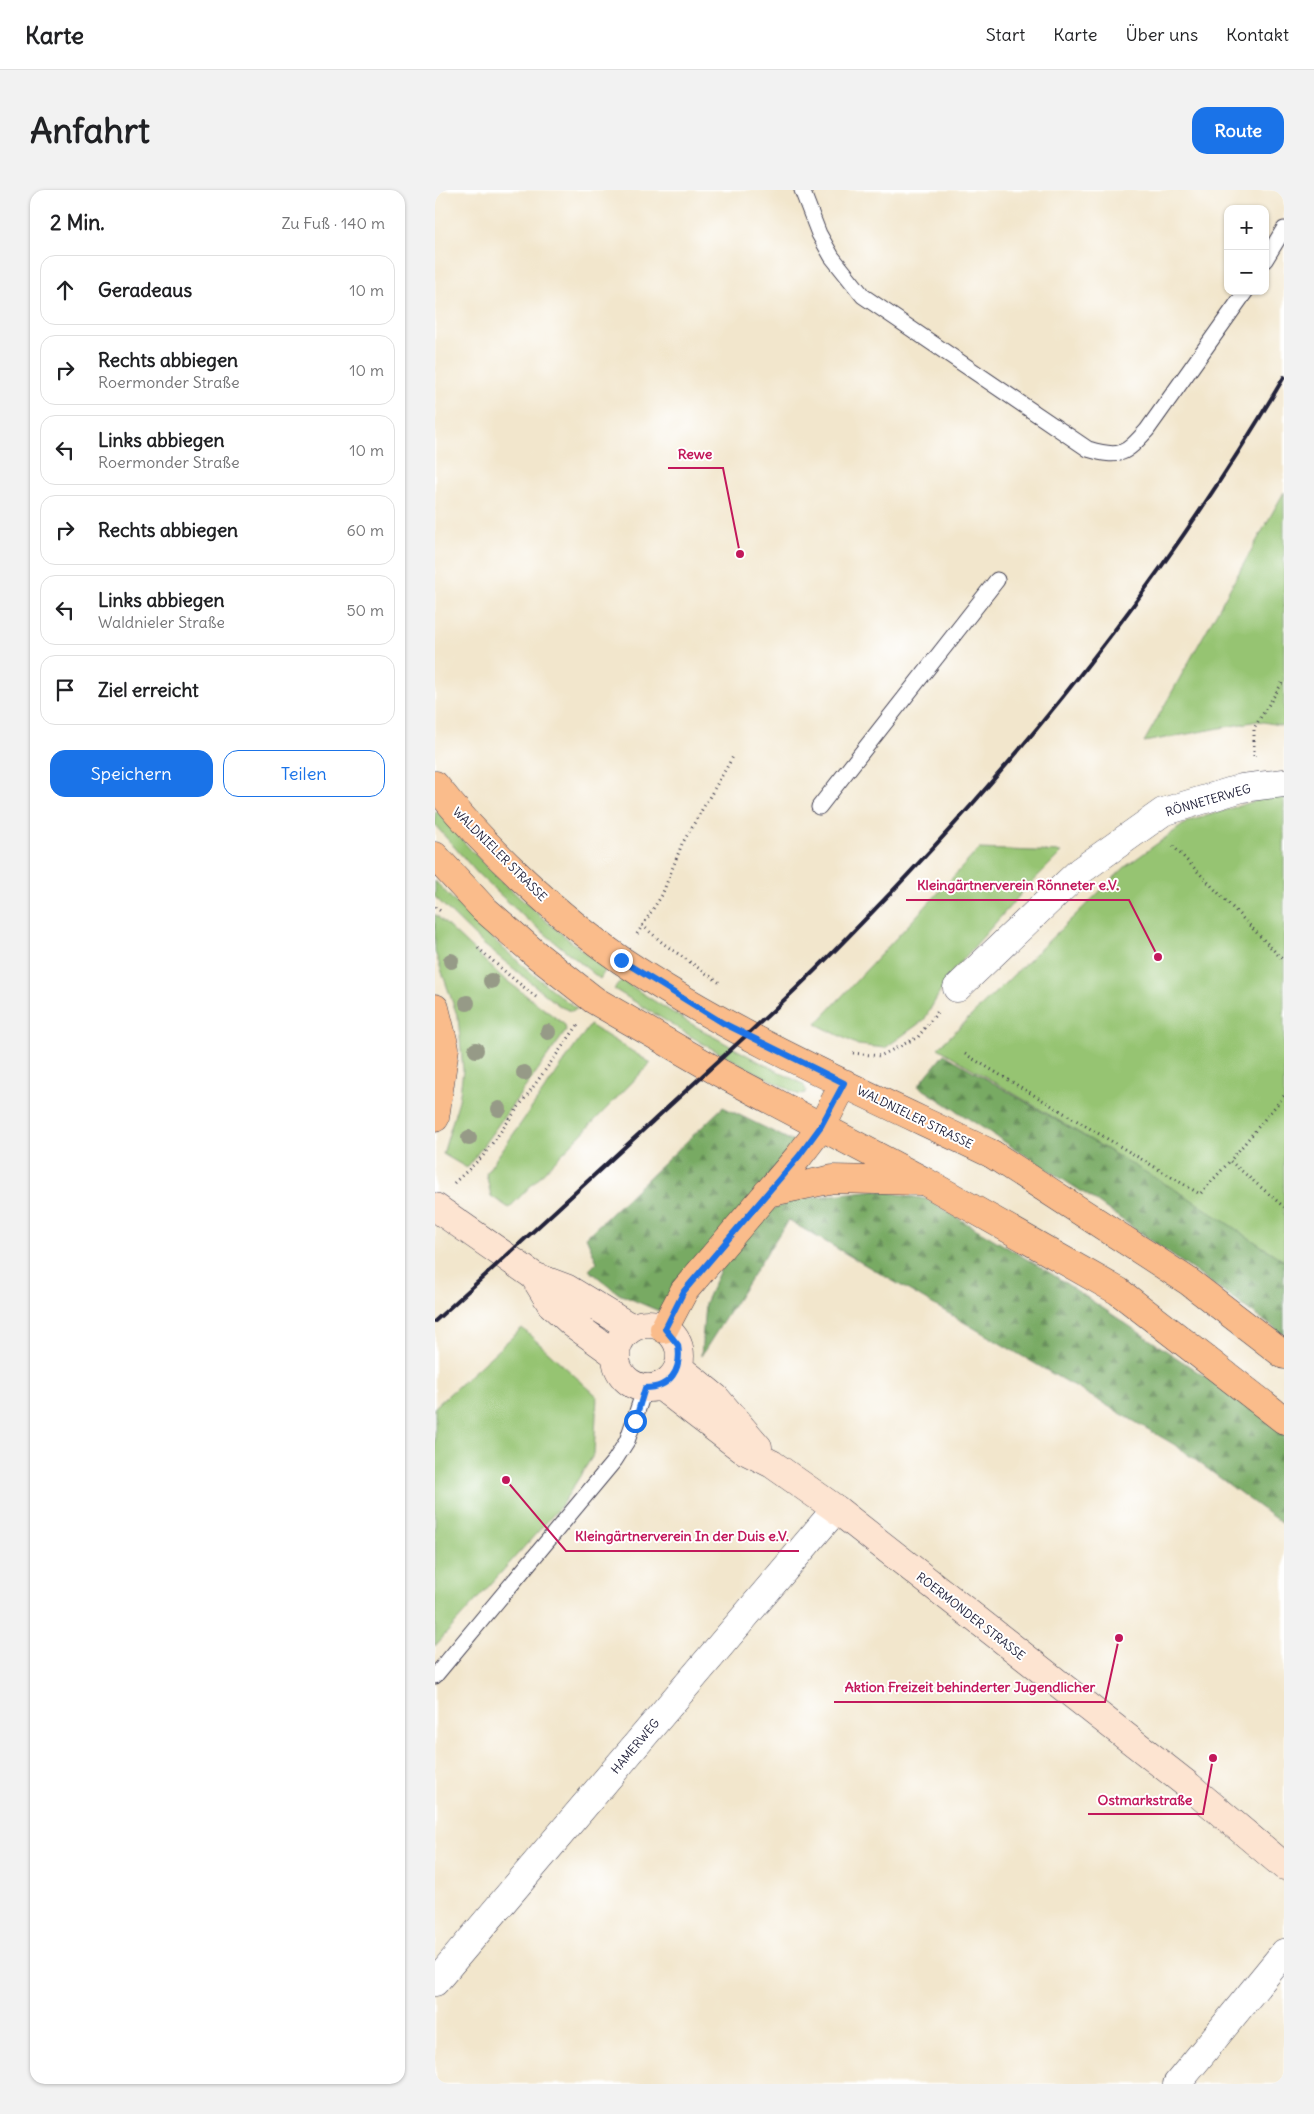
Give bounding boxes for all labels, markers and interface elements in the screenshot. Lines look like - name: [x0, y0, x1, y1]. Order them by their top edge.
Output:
- text: Karte: [25, 20, 84, 50]
- text: Start: [986, 23, 1025, 46]
- text: Karte: [1053, 23, 1098, 46]
- text: Über uns: [1126, 23, 1198, 46]
- text: Kontakt: [1226, 23, 1289, 46]
- button: Route: [1192, 107, 1284, 154]
- text: Anfahrt: [30, 108, 150, 152]
- map controls: [1224, 205, 1269, 295]
- button: +: [1224, 205, 1269, 250]
- text: 2 Min.: [50, 209, 105, 236]
- text: Zu Fuß · 140 m: [281, 213, 385, 233]
- button: −: [1224, 250, 1269, 295]
- icon: ahead: [51, 276, 79, 304]
- text: Geradeaus: [98, 278, 192, 302]
- text: 10 m: [349, 280, 384, 300]
- text: Rechts abbiegen: [98, 348, 238, 372]
- icon: right: [51, 356, 79, 384]
- text: 10 m: [349, 360, 384, 380]
- text: Roermonder Straße: [98, 372, 240, 392]
- text: Links abbiegen: [98, 428, 225, 452]
- icon: left: [51, 436, 79, 464]
- callout: Rewe: [668, 439, 723, 468]
- text: 10 m: [349, 440, 384, 460]
- text: Rewe: [678, 445, 713, 463]
- text: Roermonder Straße: [98, 452, 240, 472]
- icon: right: [51, 516, 79, 544]
- text: Rechts abbiegen: [98, 518, 238, 542]
- text: 60 m: [346, 520, 384, 540]
- text: Links abbiegen: [98, 588, 225, 612]
- icon: left: [51, 596, 79, 624]
- text: 50 m: [346, 600, 384, 620]
- text: Waldnieler Straße: [98, 612, 225, 632]
- icon: arrive: [51, 676, 79, 704]
- text: Ziel erreicht: [98, 678, 199, 702]
- button: Speichern: [50, 750, 213, 797]
- button: Teilen: [223, 750, 385, 797]
- street label: RÖNNETERWEG: [1164, 781, 1253, 819]
- street label: WALDNIELER STRASSE: [450, 804, 550, 904]
- callout: Kleingärtnerverein Rönneter e.V.: [906, 871, 1129, 900]
- text: Kleingärtnerverein Rönneter e.V.: [917, 876, 1119, 894]
- route end: [610, 949, 633, 972]
- street label: WALDNIELER STRASSE: [855, 1082, 975, 1152]
- route start: [624, 1410, 647, 1433]
- callout: Kleingärtnerverein In der Duis e.V.: [566, 1522, 799, 1551]
- text: Kleingärtnerverein In der Duis e.V.: [575, 1527, 789, 1545]
- street label: ROERMONDER STRASSE: [914, 1569, 1028, 1663]
- callout: Aktion Freizeit behinderter Jugendlicher: [834, 1673, 1105, 1702]
- text: Aktion Freizeit behinderter Jugendlicher: [845, 1678, 1096, 1696]
- street label: HAMERWEG: [608, 1715, 663, 1777]
- callout: Ostmarkstraße: [1088, 1785, 1203, 1814]
- text: Ostmarkstraße: [1098, 1791, 1193, 1809]

